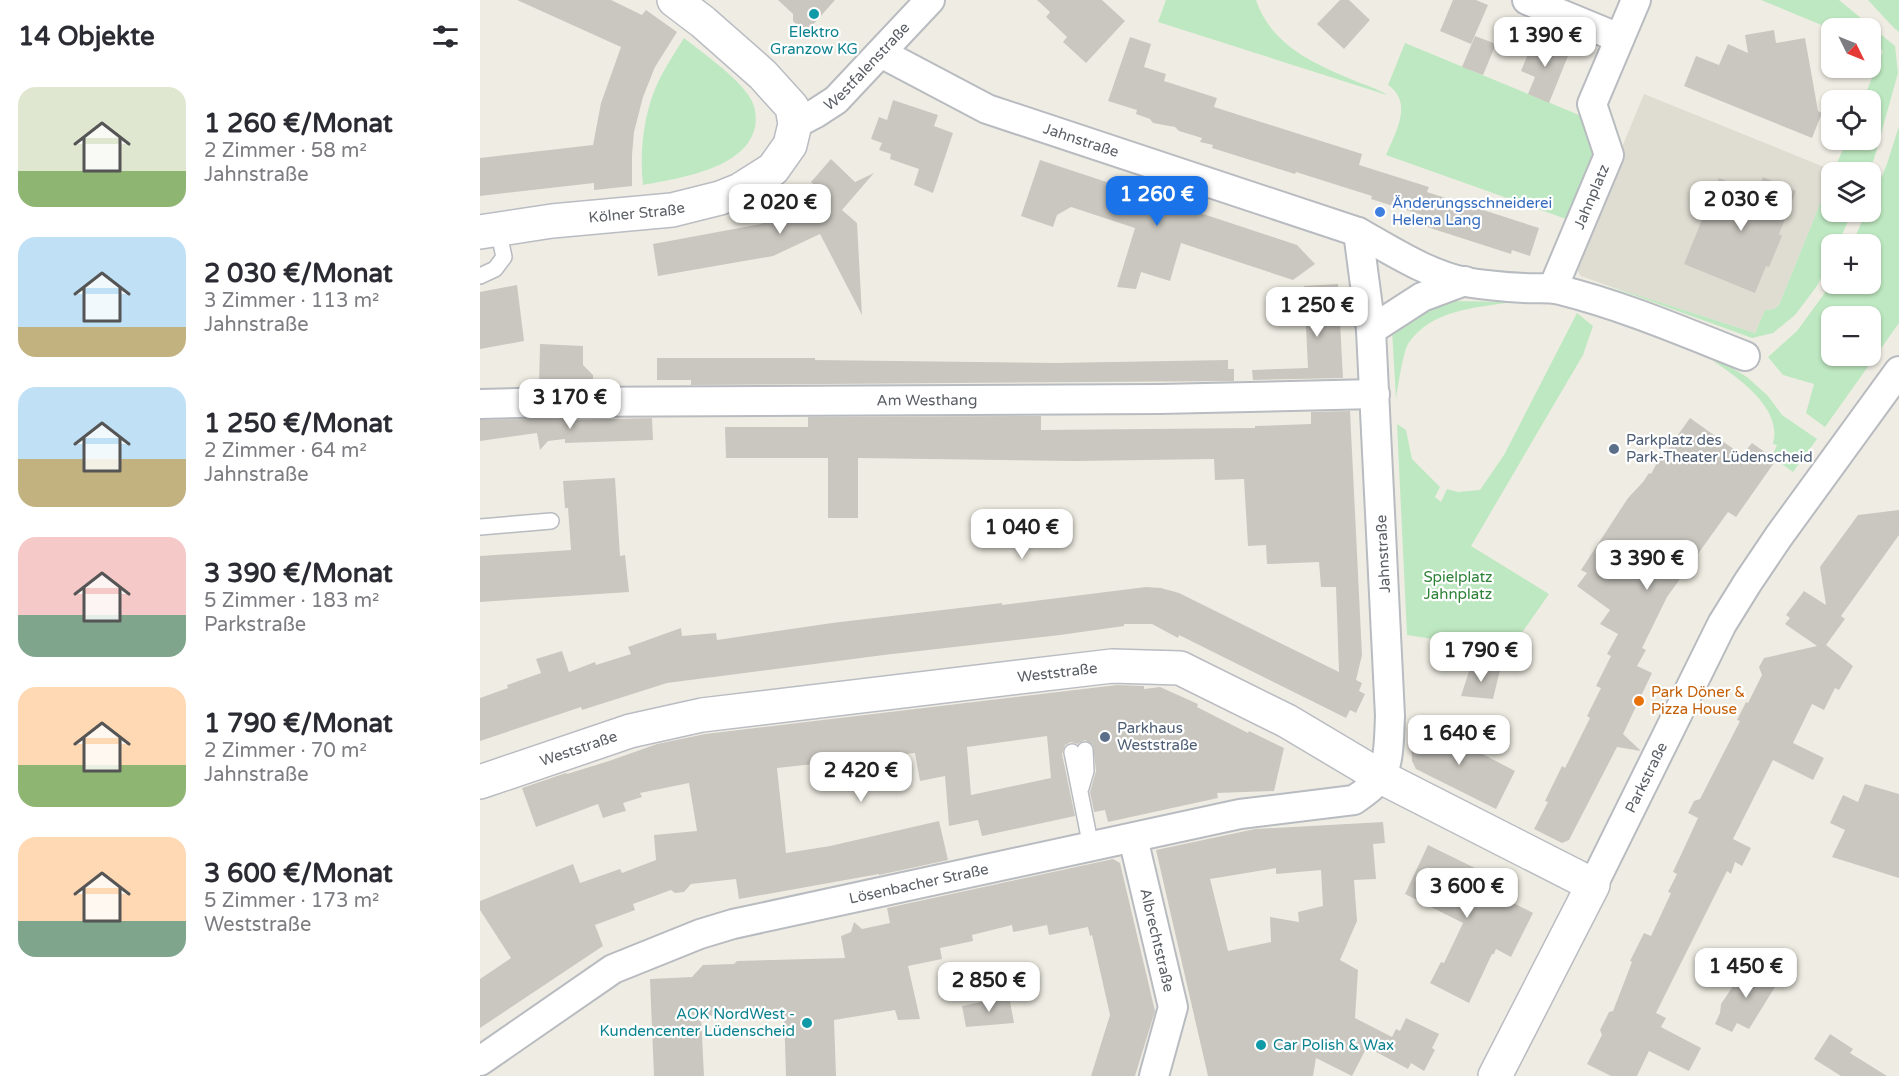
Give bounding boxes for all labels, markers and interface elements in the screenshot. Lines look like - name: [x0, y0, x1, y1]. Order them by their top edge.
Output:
- marker: Elektro Granzow KG: [807, 7, 821, 21]
- pin: 1 390 €: [1490, 17, 1600, 68]
- north arrow: [1821, 18, 1881, 78]
- map controls: [1821, 18, 1881, 366]
- street label: Westfalenstraße: [821, 19, 913, 114]
- icon: filters: [429, 20, 462, 53]
- text: 14 Objekte: [18, 21, 155, 52]
- place label: Elektro Granzow KG: [770, 23, 858, 58]
- text: 1 390 €: [1508, 24, 1582, 48]
- button: locate: [1821, 90, 1881, 150]
- text: 1 260 €/Monat: [204, 108, 393, 139]
- icon: home: [66, 111, 138, 183]
- street label: Jahnstraße: [1041, 119, 1121, 161]
- text: 2 Zimmer · 58 m²: [204, 139, 367, 163]
- street label: Jahnplatz: [1570, 162, 1613, 232]
- button: layers: [1821, 162, 1881, 222]
- text: Jahnstraße: [204, 163, 308, 187]
- pin: 1 260 €: [1102, 176, 1212, 227]
- pin: 2 030 €: [1686, 181, 1796, 232]
- text: 1 260 €: [1120, 183, 1194, 207]
- pin: 2 020 €: [725, 184, 835, 235]
- text: 2 030 €: [1704, 188, 1778, 212]
- text: 2 020 €: [743, 191, 817, 215]
- place label: Änderungsschneiderei Helena Lang: [1392, 194, 1552, 229]
- street label: Kölner Straße: [588, 198, 687, 227]
- marker: Änderungsschneiderei Helena Lang: [1373, 205, 1387, 219]
- button: +: [1821, 234, 1881, 294]
- text: 2 030 €/Monat: [204, 258, 393, 289]
- icon: home: [66, 261, 138, 333]
- pin: 1 250 €: [1262, 287, 1372, 338]
- text: 3 Zimmer · 113 m²: [204, 289, 379, 313]
- text: 1 250 €: [1280, 294, 1354, 318]
- button: −: [1821, 306, 1881, 366]
- text: Jahnstraße: [204, 313, 308, 337]
- pin: 3 170 €: [515, 379, 625, 430]
- text: 3 170 €: [533, 386, 607, 410]
- street label: Am Westhang: [876, 391, 977, 409]
- text: 1 250 €/Monat: [204, 408, 393, 439]
- icon: home: [66, 411, 138, 483]
- place label: Parkplatz des Park-Theater Lüdenscheid: [1626, 431, 1813, 466]
- text: 2 Zimmer · 64 m²: [204, 439, 367, 463]
- marker: Parkplatz des Park-Theater Lüdenscheid: [1607, 442, 1621, 456]
- text: Jahnstraße: [204, 463, 308, 487]
- pin: 1 040 €: [967, 509, 1077, 560]
- street label: Jahnstraße: [1372, 514, 1394, 594]
- text: 1 040 €: [985, 516, 1059, 540]
- pin: 3 390 €: [1592, 540, 1702, 591]
- text: 3 390 €: [1610, 547, 1684, 571]
- text: 3 390 €/Monat: [204, 558, 393, 589]
- icon: home: [66, 561, 138, 633]
- park label: Spielplatz Jahnplatz: [1423, 568, 1493, 603]
- text: 5 Zimmer · 183 m²: [204, 589, 379, 613]
- text: Parkstraße: [204, 613, 306, 637]
- pin: 1 790 €: [1426, 632, 1536, 683]
- text: 1 790 €: [1444, 639, 1518, 663]
- street label: Weststraße: [1016, 659, 1098, 686]
- place label: Park Döner & Pizza House: [1651, 683, 1745, 718]
- marker: Park Döner & Pizza House: [1632, 694, 1646, 708]
- text: 1 790 €/Monat: [204, 708, 393, 739]
- icon: home: [66, 711, 138, 783]
- pin: 1 640 €: [1404, 715, 1514, 766]
- place label: Parkhaus Weststraße: [1117, 719, 1198, 754]
- text: 1 640 €: [1422, 722, 1496, 746]
- street label: Weststraße: [537, 727, 619, 770]
- marker: Parkhaus Weststraße: [1098, 730, 1112, 744]
- text: 2 Zimmer · 70 m²: [204, 739, 367, 763]
- street label: Parkstraße: [1621, 739, 1671, 816]
- pin: 2 420 €: [806, 752, 916, 803]
- text: 2 420 €: [824, 759, 898, 783]
- text: Jahnstraße: [204, 763, 308, 787]
- text: 3 600 €/Monat: [204, 858, 393, 889]
- street label: Lösenbacher Straße: [847, 860, 990, 908]
- icon: home: [66, 861, 138, 933]
- pin: 3 600 €: [1412, 868, 1522, 919]
- text: 3 600 €: [1430, 875, 1504, 899]
- street label: Albrechtstraße: [1136, 887, 1178, 994]
- text: 5 Zimmer · 173 m²: [204, 889, 379, 913]
- text: Weststraße: [204, 913, 311, 937]
- pin: 1 450 €: [1691, 948, 1801, 999]
- text: 1 450 €: [1709, 955, 1783, 979]
- pin: 2 850 €: [934, 962, 1044, 1013]
- text: 2 850 €: [952, 969, 1026, 993]
- place label: AOK NordWest - Kundencenter Lüdenscheid: [600, 1005, 795, 1040]
- marker: AOK NordWest - Kundencenter Lüdenscheid: [800, 1016, 814, 1030]
- place label: Car Polish & Wax: [1273, 1036, 1394, 1054]
- marker: Car Polish & Wax: [1254, 1038, 1268, 1052]

